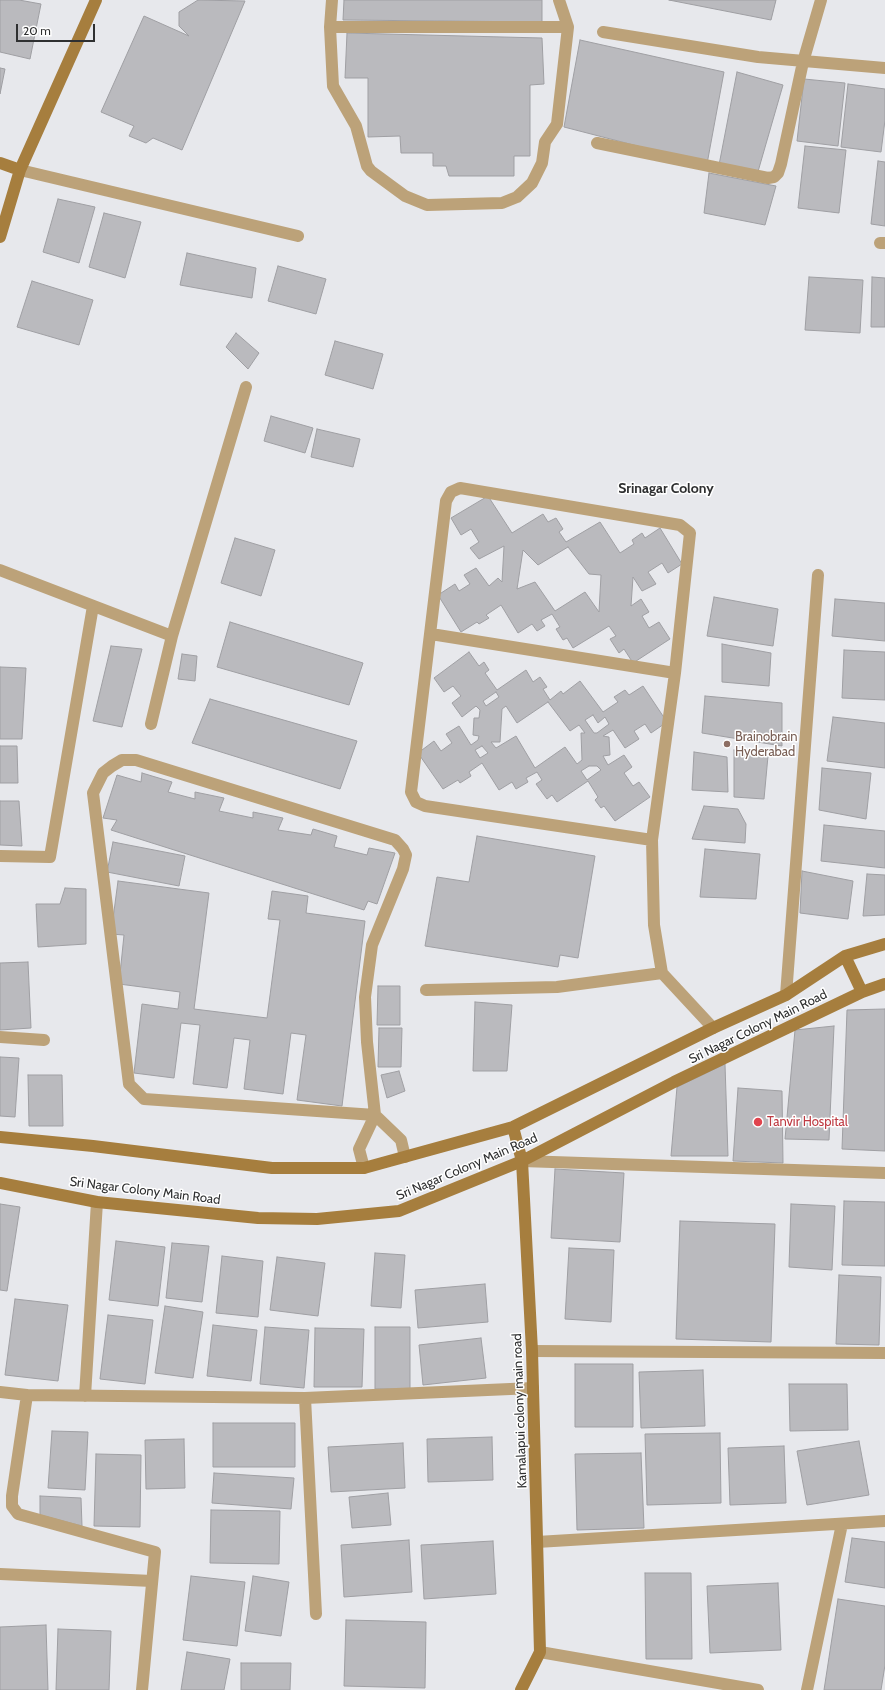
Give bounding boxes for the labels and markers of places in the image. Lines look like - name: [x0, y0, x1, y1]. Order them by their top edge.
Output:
- place label: Brainobrain Hyderabad: [735, 729, 798, 760]
- marker: Brainobrain Hyderabad: [722, 739, 732, 749]
- place label: Tanvir Hospital: [767, 1114, 848, 1130]
- marker: Tanvir Hospital: [752, 1116, 764, 1128]

